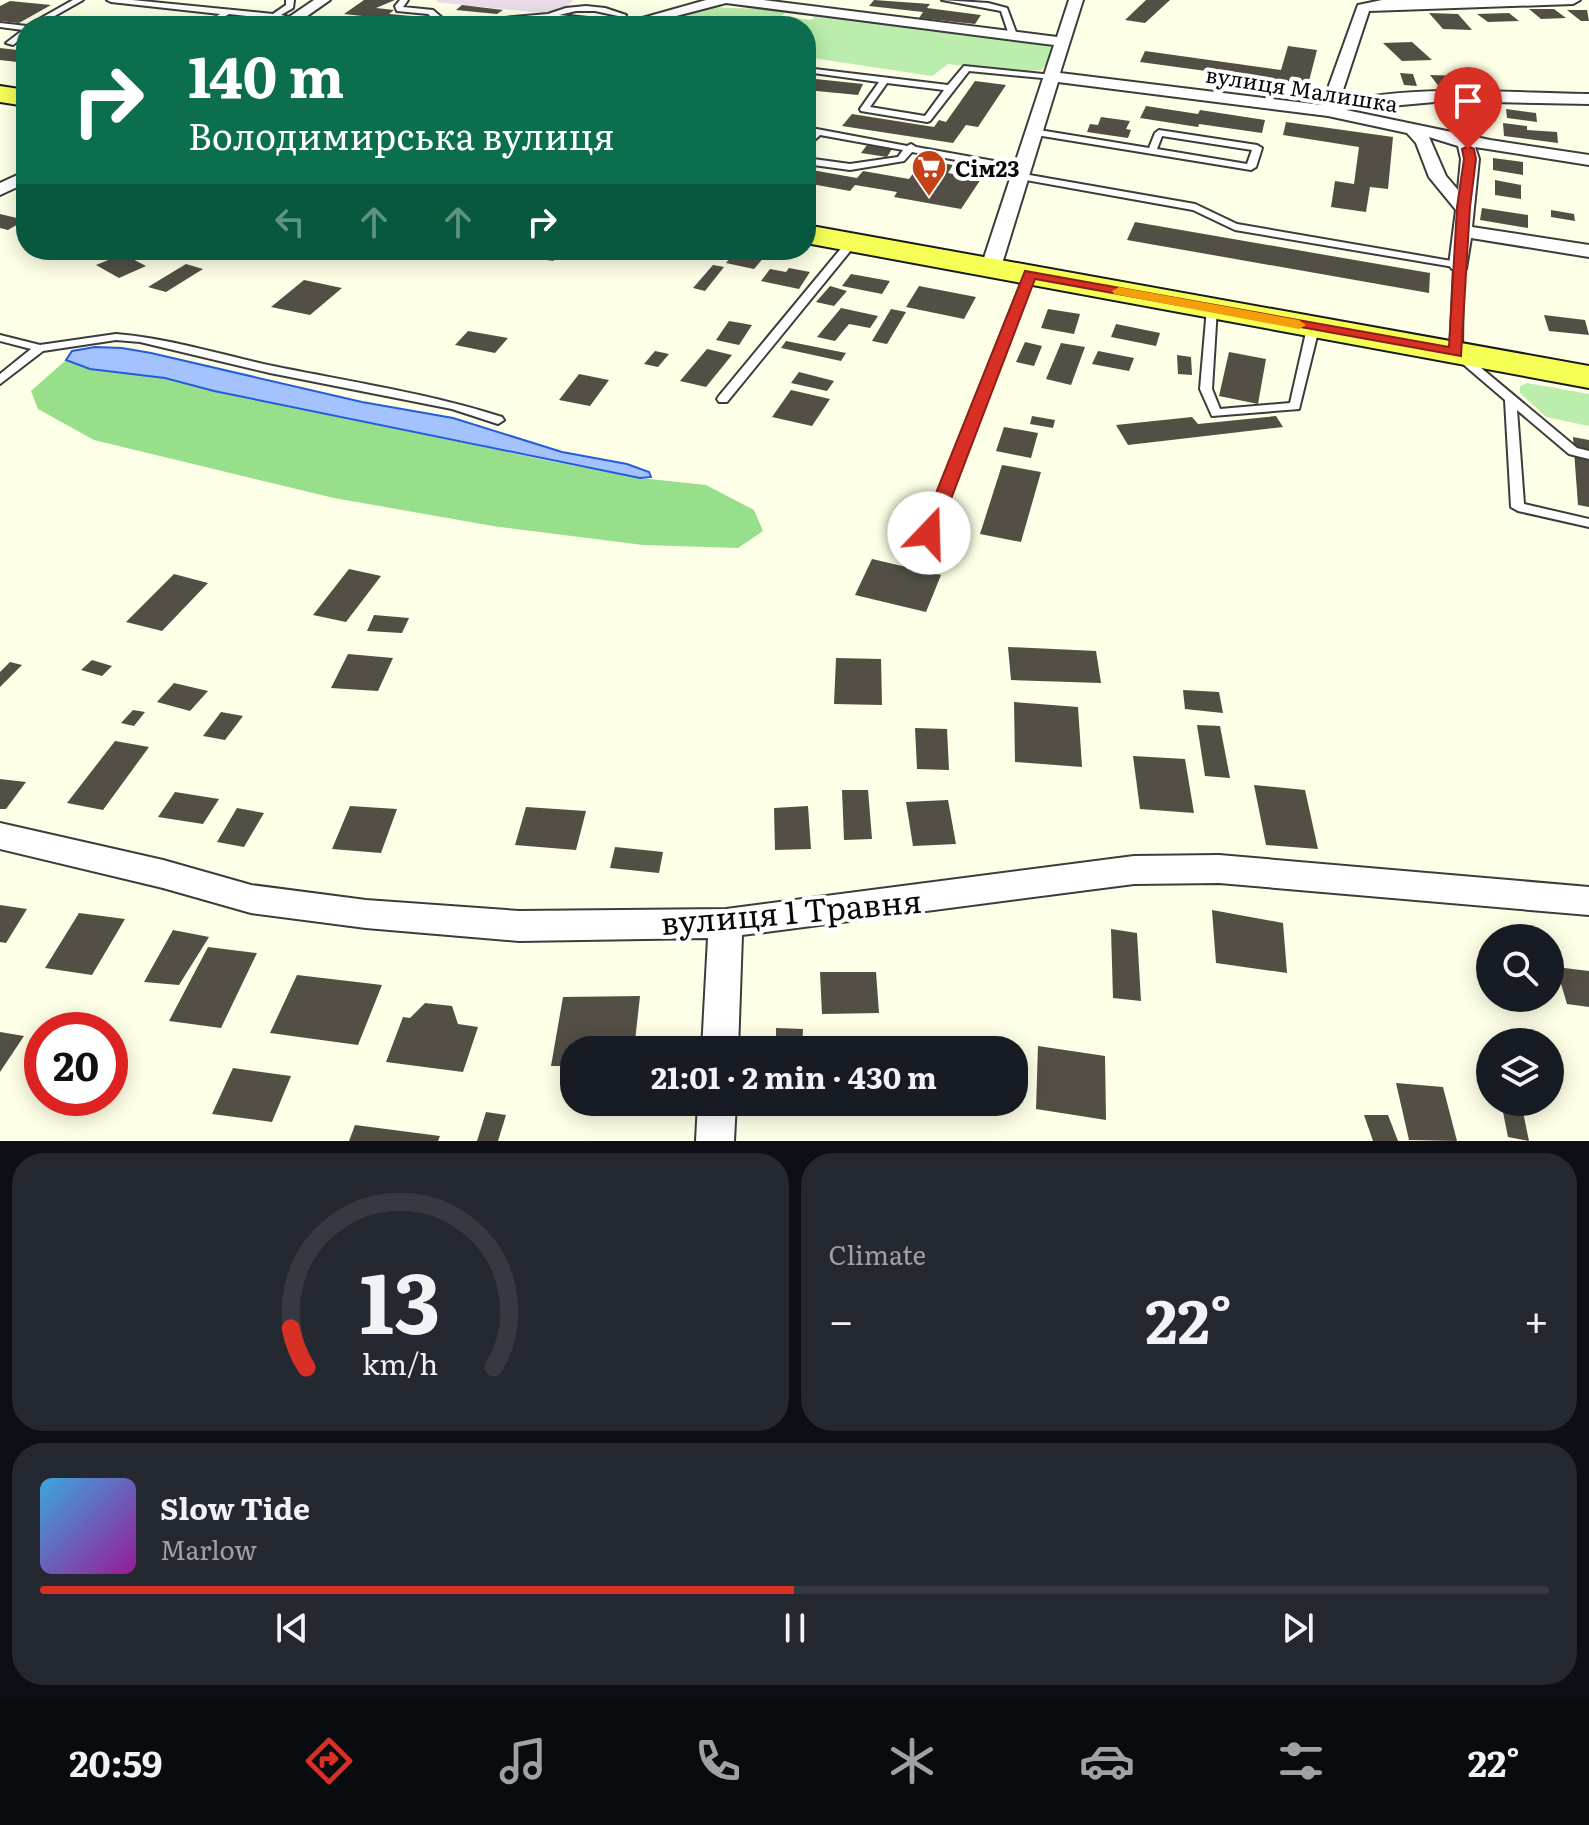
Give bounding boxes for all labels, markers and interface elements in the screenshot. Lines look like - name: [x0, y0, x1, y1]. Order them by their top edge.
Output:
- text: 140 m: [188, 32, 344, 115]
- icon: right: [56, 48, 160, 152]
- street label: вулиця Малишка: [1203, 57, 1401, 120]
- pin: [1434, 67, 1502, 149]
- icon: arrive: [1446, 79, 1490, 123]
- text: Володимирська вулиця: [188, 108, 615, 161]
- supermarket icon: Сім23: [910, 148, 948, 198]
- place label: Сім23: [955, 151, 1020, 184]
- icon: left: [268, 200, 312, 244]
- icon: ahead: [352, 200, 396, 244]
- icon: ahead: [436, 200, 480, 244]
- icon: right: [520, 200, 564, 244]
- position arrow: [887, 491, 971, 575]
- street label: вулиця 1 Травня: [658, 875, 924, 945]
- map controls: [1476, 924, 1564, 1116]
- button: search: [1476, 924, 1564, 1012]
- speed limit sign: 20: [24, 1012, 128, 1116]
- button: layers: [1476, 1028, 1564, 1116]
- text: 21:01 · 2 min · 430 m: [651, 1054, 937, 1098]
- text: Climate: [829, 1234, 926, 1273]
- text: 13: [360, 1236, 441, 1360]
- text: 22°: [1145, 1273, 1232, 1362]
- text: −: [829, 1285, 854, 1351]
- text: +: [1523, 1285, 1549, 1351]
- text: km/h: [362, 1341, 438, 1384]
- text: Slow Tide: [160, 1485, 310, 1529]
- text: Marlow: [160, 1529, 257, 1568]
- icon: previous: [270, 1606, 314, 1650]
- icon: pause: [773, 1606, 817, 1650]
- icon: next: [1276, 1606, 1320, 1650]
- icon: directions: [301, 1733, 357, 1789]
- icon: music: [495, 1733, 551, 1789]
- icon: phone: [690, 1733, 746, 1789]
- icon: climate: [884, 1733, 940, 1789]
- icon: car: [1079, 1733, 1135, 1789]
- icon: filters: [1273, 1733, 1329, 1789]
- text: 20:59: [69, 1735, 163, 1788]
- text: 22°: [1468, 1735, 1520, 1788]

